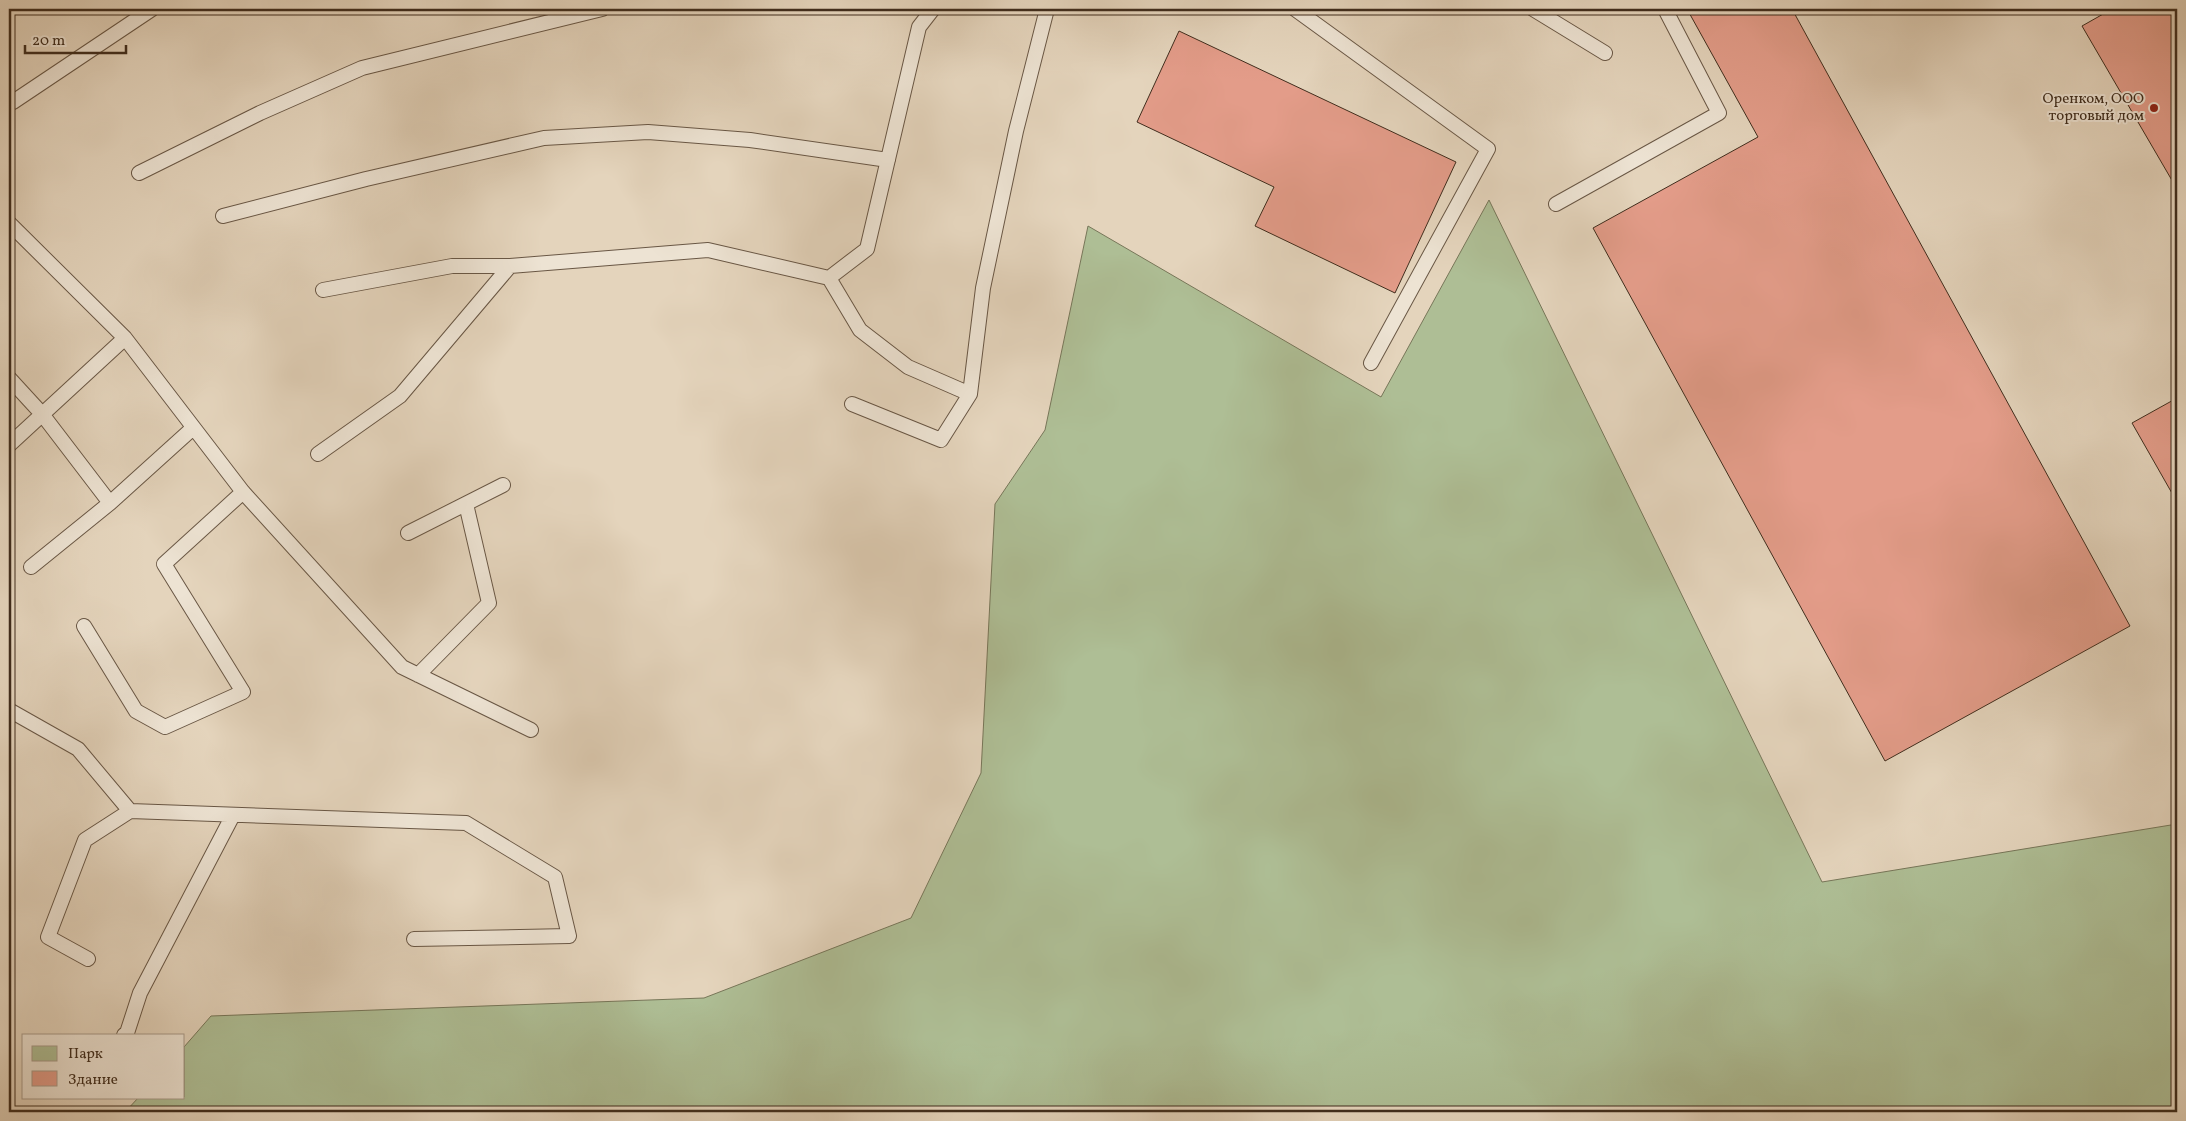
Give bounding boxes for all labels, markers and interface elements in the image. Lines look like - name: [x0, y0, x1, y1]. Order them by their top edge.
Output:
- scale bar: [25, 22, 126, 54]
- text: 20 m: [32, 31, 65, 52]
- place label: Оренком, ООО торговый дом: [2043, 89, 2144, 127]
- marker: Оренком, ООО торговый дом: [2148, 102, 2160, 114]
- legend: [22, 1034, 185, 1098]
- text: Парк: [68, 1044, 103, 1065]
- text: Здание: [68, 1070, 118, 1091]

